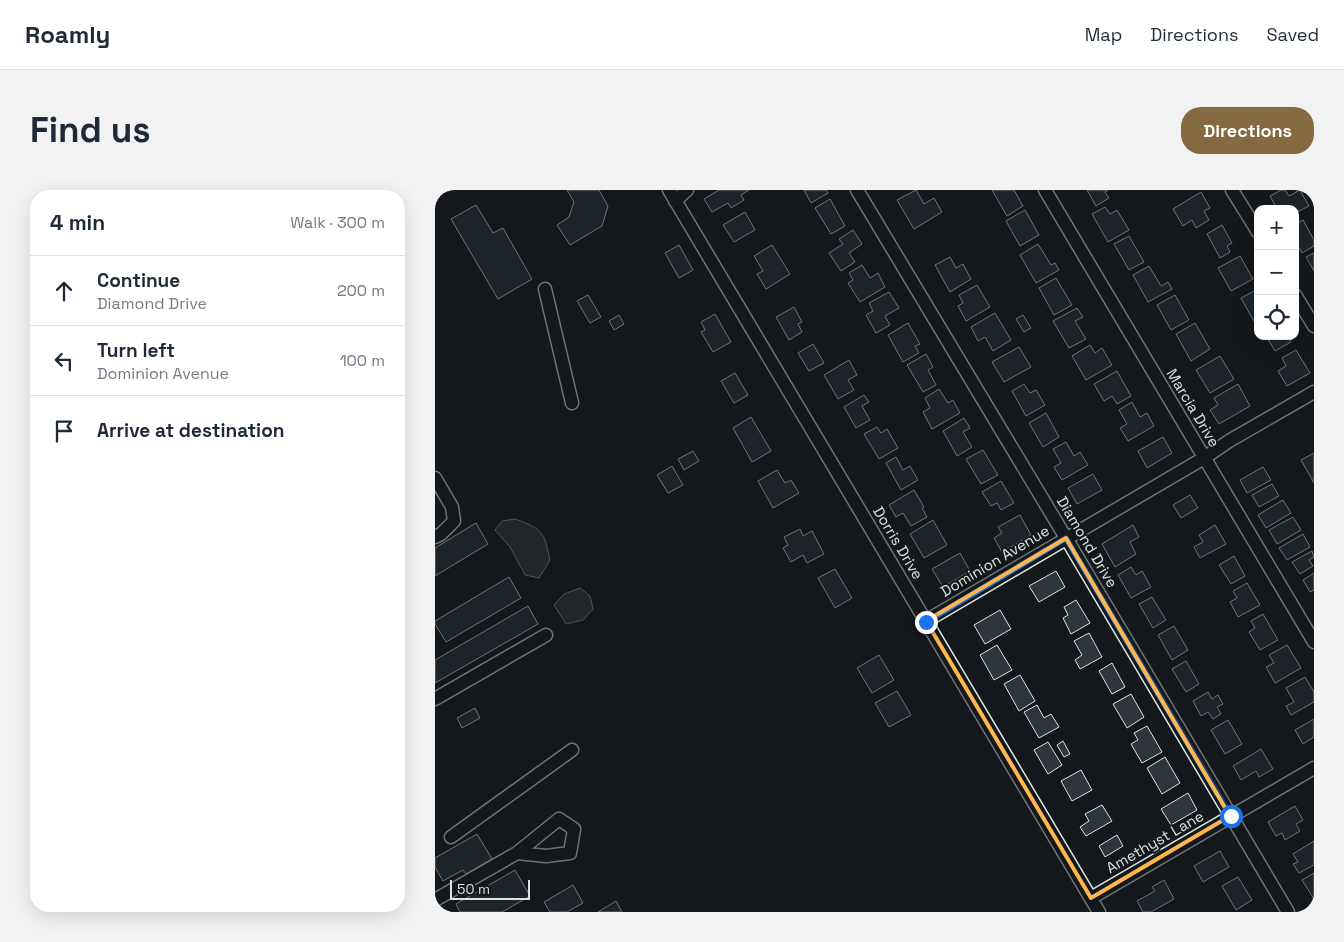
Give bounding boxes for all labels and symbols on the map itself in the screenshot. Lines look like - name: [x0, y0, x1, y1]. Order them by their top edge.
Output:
- street label: Marcia Drive: [1163, 365, 1224, 450]
- street label: Diamond Drive: [1053, 493, 1122, 591]
- street label: Dorris Drive: [869, 503, 928, 583]
- street label: Dominion Avenue: [937, 520, 1053, 601]
- route end: [915, 611, 938, 634]
- route start: [1220, 805, 1243, 828]
- street label: Amethyst Lane: [1103, 806, 1207, 877]
- scale bar: [450, 877, 530, 900]

